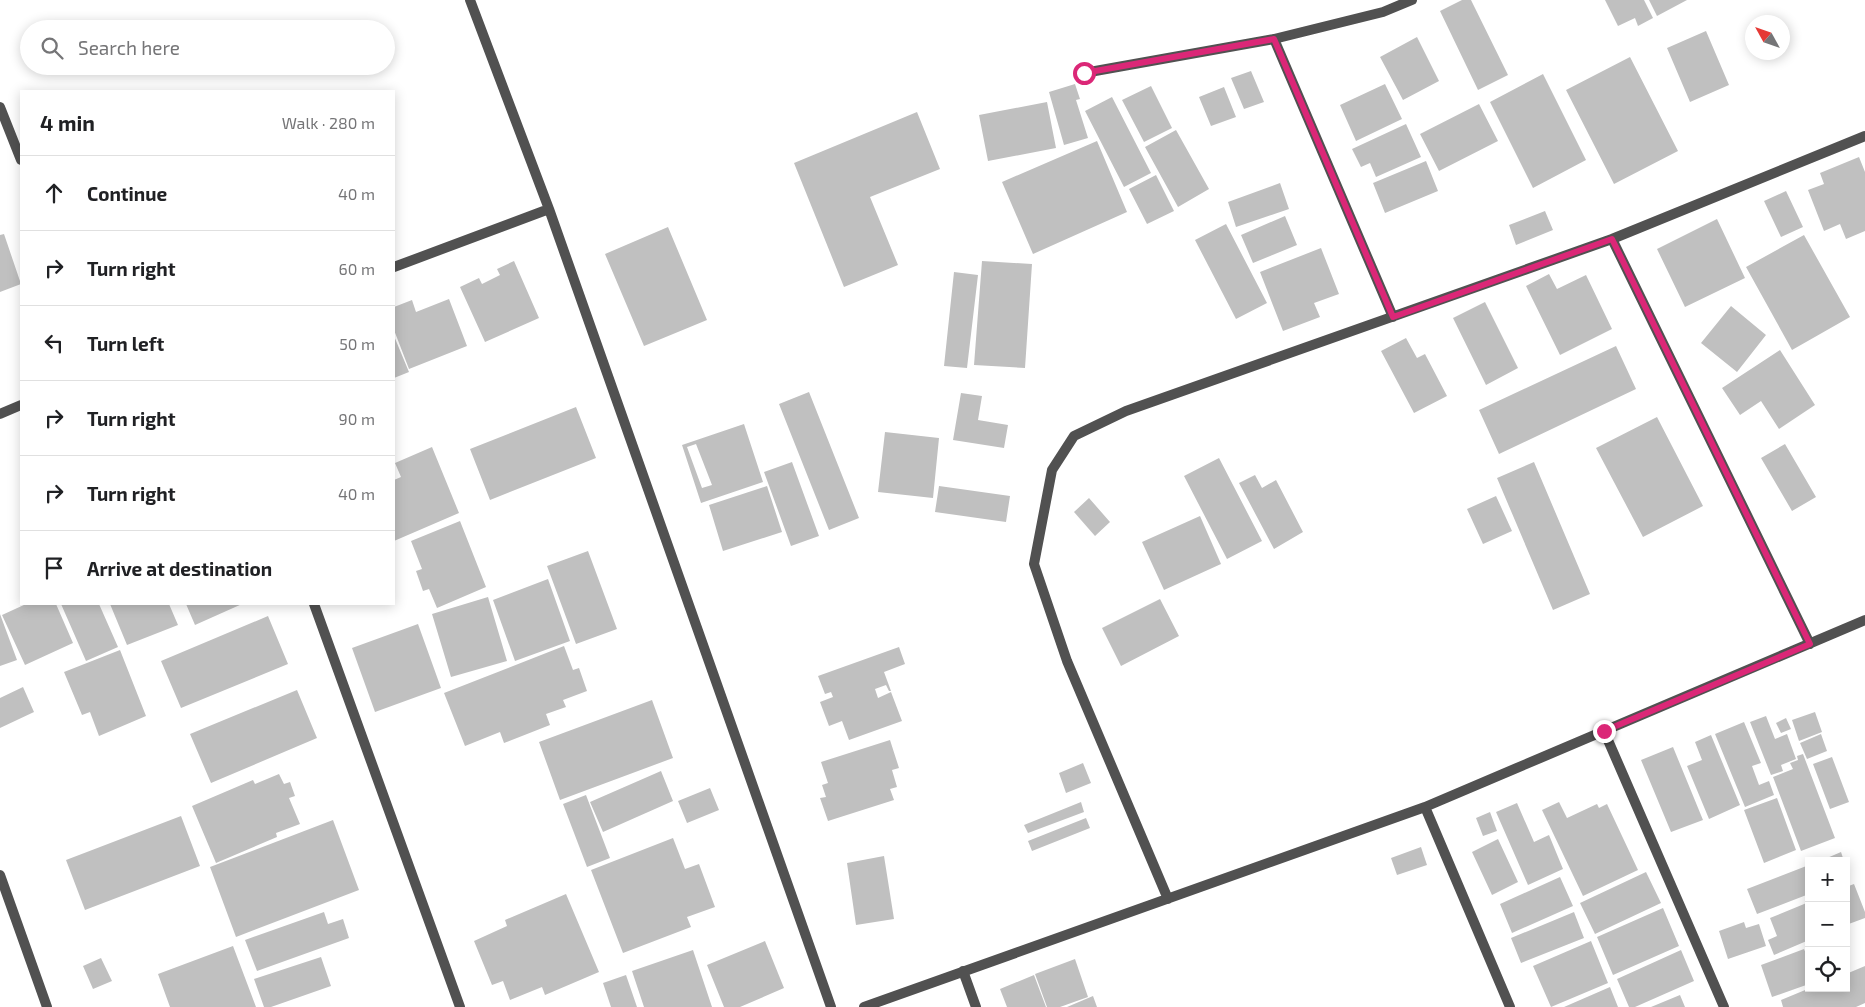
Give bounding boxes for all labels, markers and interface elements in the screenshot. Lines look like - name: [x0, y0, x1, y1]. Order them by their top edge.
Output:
- north arrow: [1745, 15, 1790, 60]
- search box: [20, 20, 395, 75]
- icon: search: [38, 34, 66, 62]
- text: Search here: [78, 36, 180, 59]
- route start: [1073, 62, 1096, 85]
- text: 4 min: [40, 110, 95, 135]
- text: Walk · 280 m: [282, 113, 375, 132]
- icon: ahead: [40, 179, 68, 207]
- text: Continue: [87, 182, 167, 205]
- text: 40 m: [338, 184, 375, 203]
- icon: right: [40, 254, 68, 282]
- text: Turn right: [87, 257, 175, 280]
- text: 60 m: [339, 259, 375, 278]
- icon: left: [40, 329, 68, 357]
- text: Turn left: [87, 332, 164, 355]
- text: 50 m: [339, 334, 375, 353]
- icon: right: [40, 404, 68, 432]
- text: Turn right: [87, 407, 175, 430]
- text: 90 m: [339, 409, 375, 428]
- icon: right: [40, 479, 68, 507]
- text: Turn right: [87, 482, 175, 505]
- text: 40 m: [338, 484, 375, 503]
- icon: arrive: [40, 554, 68, 582]
- text: Arrive at destination: [87, 557, 272, 580]
- route end: [1593, 720, 1616, 743]
- map controls: [1805, 857, 1850, 992]
- button: +: [1805, 857, 1850, 902]
- button: −: [1805, 902, 1850, 947]
- button: locate: [1805, 947, 1850, 992]

